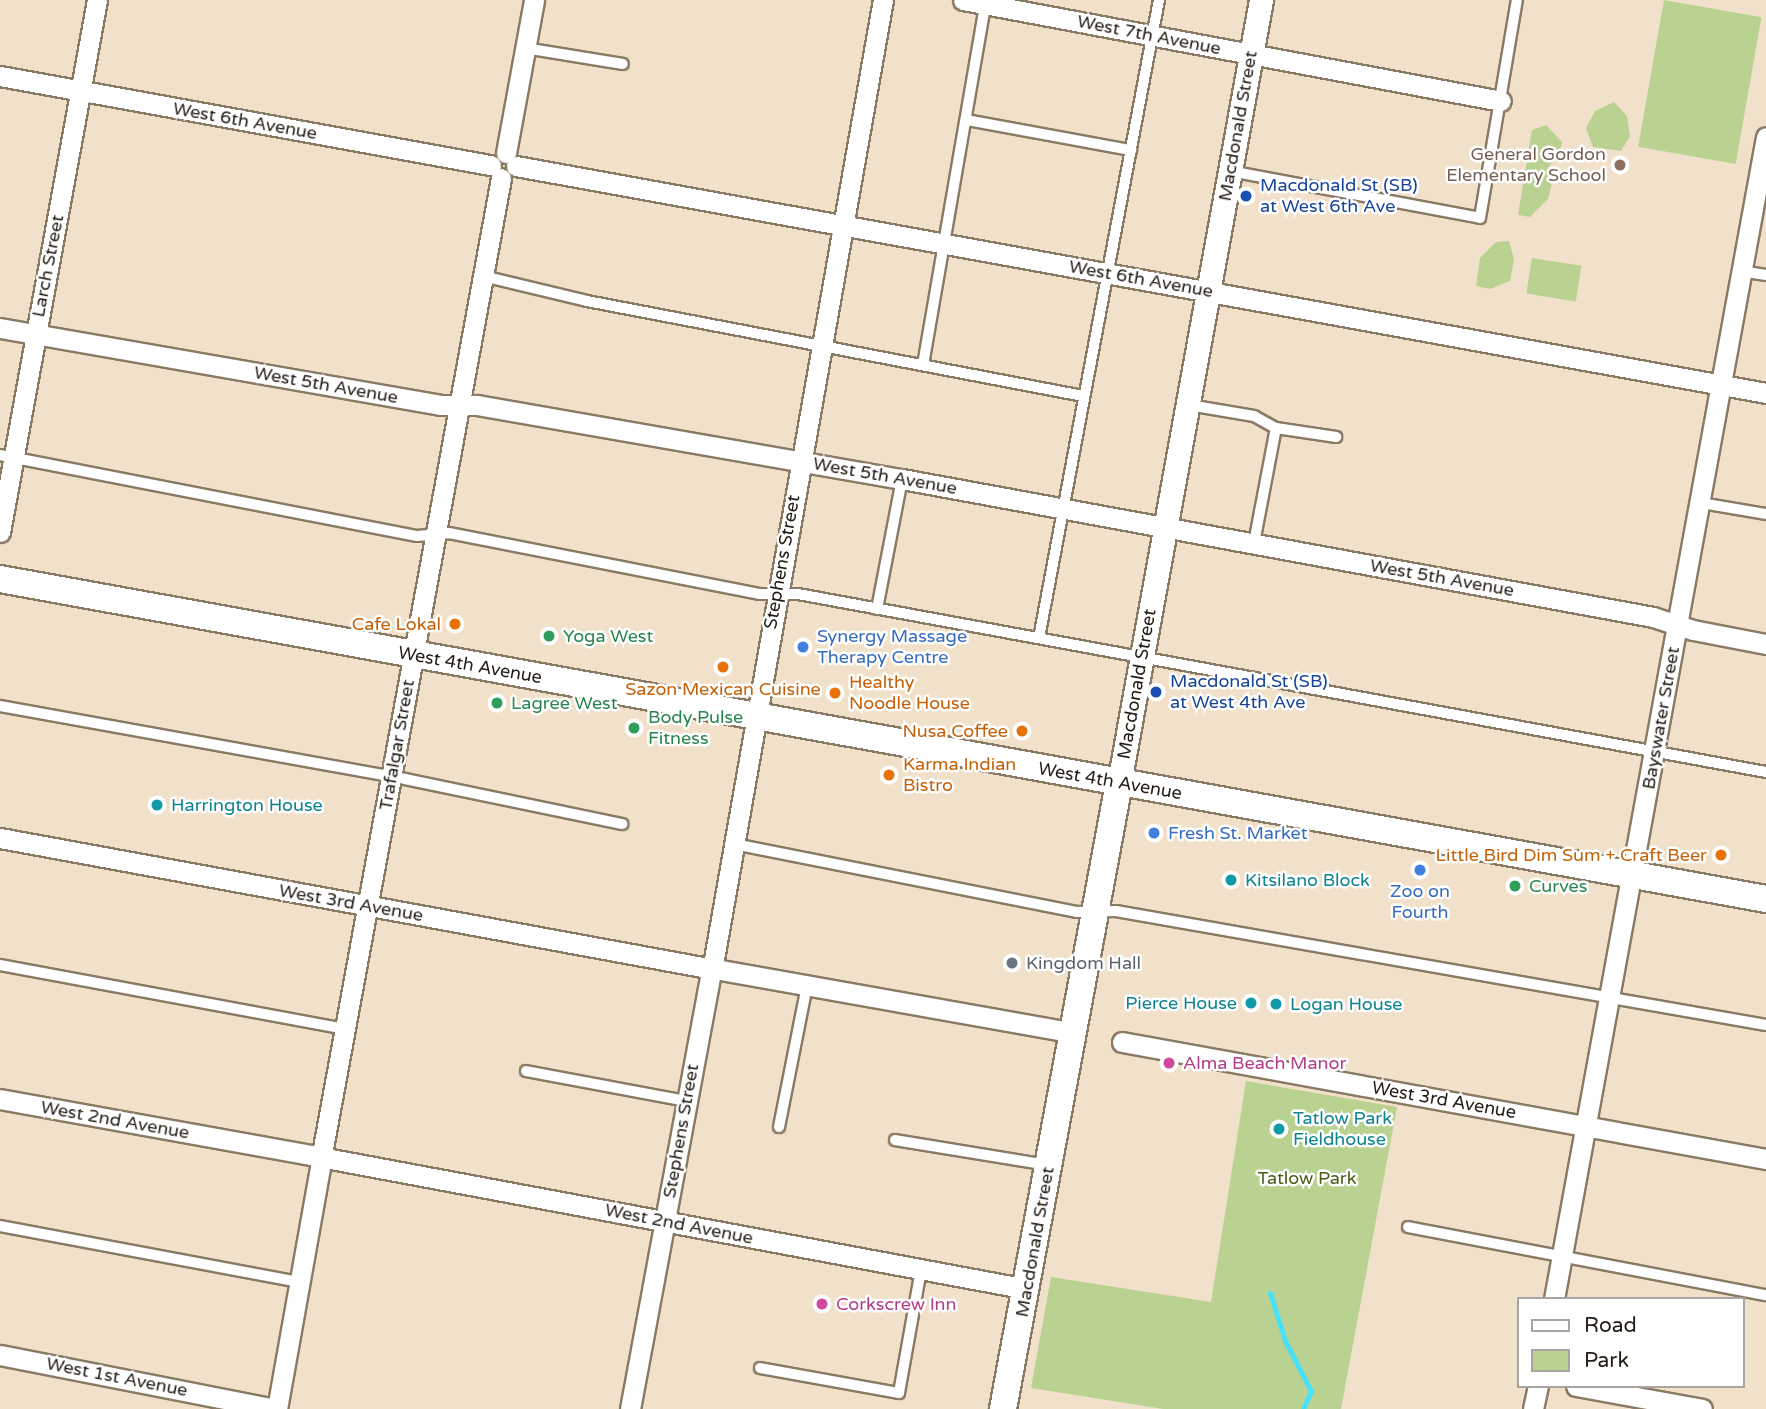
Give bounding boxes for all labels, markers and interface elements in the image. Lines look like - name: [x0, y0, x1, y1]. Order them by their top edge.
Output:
- street label: West 7th Avenue: [1075, 10, 1223, 60]
- street label: Macdonald Street: [1214, 49, 1262, 203]
- street label: West 6th Avenue: [171, 98, 319, 144]
- place label: General Gordon Elementary School: [1446, 144, 1606, 186]
- marker: General Gordon Elementary School: [1612, 157, 1628, 173]
- place label: Macdonald St (SB) at West 6th Ave: [1260, 175, 1418, 218]
- marker: Macdonald St (SB) at West 6th Ave: [1238, 188, 1254, 204]
- street label: Larch Street: [27, 213, 69, 319]
- street label: West 6th Avenue: [1067, 256, 1215, 302]
- street label: West 5th Avenue: [252, 362, 400, 408]
- street label: West 5th Avenue: [811, 453, 959, 499]
- street label: Stephens Street: [760, 493, 804, 631]
- street label: West 5th Avenue: [1368, 555, 1516, 601]
- street label: Macdonald Street: [1113, 607, 1161, 761]
- place label: Cafe Lokal: [352, 613, 441, 635]
- marker: Cafe Lokal: [447, 616, 463, 632]
- place label: Yoga West: [563, 625, 653, 647]
- place label: Synergy Massage Therapy Centre: [817, 626, 967, 668]
- marker: Yoga West: [541, 628, 557, 644]
- marker: Synergy Massage Therapy Centre: [795, 639, 811, 655]
- street label: West 4th Avenue: [396, 642, 544, 688]
- street label: Bayswater Street: [1638, 645, 1684, 791]
- marker: Sazon Mexican Cuisine: [715, 659, 731, 675]
- place label: Macdonald St (SB) at West 4th Ave: [1170, 671, 1328, 714]
- place label: Healthy Noodle House: [849, 672, 970, 714]
- street label: Trafalgar Street: [375, 678, 419, 812]
- place label: Sazon Mexican Cuisine: [625, 678, 821, 700]
- marker: Macdonald St (SB) at West 4th Ave: [1148, 684, 1164, 700]
- marker: Healthy Noodle House: [827, 685, 843, 701]
- place label: Lagree West: [511, 692, 618, 714]
- marker: Lagree West: [489, 695, 505, 711]
- place label: Body Pulse Fitness: [648, 707, 743, 750]
- marker: Body Pulse Fitness: [626, 720, 642, 736]
- place label: Nusa Coffee: [903, 720, 1008, 742]
- marker: Nusa Coffee: [1014, 723, 1030, 739]
- place label: Karma Indian Bistro: [903, 754, 1016, 796]
- street label: West 4th Avenue: [1036, 758, 1184, 804]
- marker: Karma Indian Bistro: [881, 767, 897, 783]
- place label: Harrington House: [171, 794, 323, 816]
- marker: Harrington House: [149, 797, 165, 813]
- place label: Fresh St. Market: [1168, 822, 1308, 844]
- marker: Fresh St. Market: [1146, 825, 1162, 841]
- place label: Little Bird Dim Sum + Craft Beer: [1436, 844, 1707, 866]
- marker: Little Bird Dim Sum + Craft Beer: [1713, 847, 1729, 863]
- marker: Zoo on Fourth: [1412, 862, 1428, 878]
- place label: Kitsilano Block: [1245, 869, 1370, 891]
- marker: Kitsilano Block: [1223, 872, 1239, 888]
- place label: Curves: [1529, 875, 1587, 897]
- marker: Curves: [1507, 878, 1523, 894]
- street label: West 3rd Avenue: [277, 880, 425, 926]
- place label: Zoo on Fourth: [1390, 881, 1450, 924]
- place label: Kingdom Hall: [1026, 952, 1141, 974]
- marker: Kingdom Hall: [1004, 955, 1020, 971]
- place label: Pierce House: [1125, 992, 1237, 1014]
- place label: Logan House: [1290, 993, 1402, 1015]
- marker: Pierce House: [1243, 995, 1259, 1011]
- marker: Logan House: [1268, 996, 1284, 1012]
- place label: Alma Beach Manor: [1183, 1052, 1346, 1074]
- marker: Alma Beach Manor: [1161, 1055, 1177, 1071]
- street label: Stephens Street: [659, 1062, 703, 1200]
- street label: West 3rd Avenue: [1370, 1077, 1518, 1123]
- street label: West 2nd Avenue: [39, 1096, 191, 1144]
- place label: Tatlow Park Fieldhouse: [1293, 1108, 1392, 1150]
- marker: Tatlow Park Fieldhouse: [1271, 1121, 1287, 1137]
- street label: Macdonald Street: [1011, 1165, 1059, 1319]
- park label: Tatlow Park: [1258, 1167, 1356, 1189]
- street label: West 2nd Avenue: [603, 1199, 755, 1249]
- place label: Corkscrew Inn: [836, 1293, 957, 1315]
- marker: Corkscrew Inn: [814, 1296, 830, 1312]
- legend: [1518, 1297, 1745, 1388]
- text: Road: [1584, 1313, 1637, 1338]
- text: Park: [1584, 1348, 1629, 1373]
- street label: West 1st Avenue: [44, 1353, 190, 1401]

